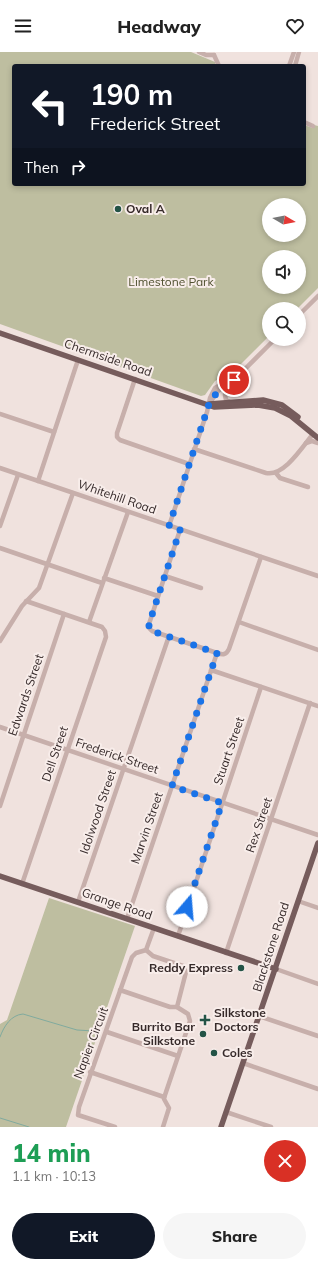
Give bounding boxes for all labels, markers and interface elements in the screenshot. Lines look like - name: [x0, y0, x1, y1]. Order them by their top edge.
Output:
- icon: menu: [12, 15, 34, 37]
- text: Headway: [117, 15, 201, 38]
- icon: heart: [284, 15, 306, 37]
- text: 190 m: [90, 77, 173, 112]
- icon: left: [24, 80, 76, 132]
- text: Frederick Street: [90, 112, 220, 135]
- icon: right: [67, 156, 89, 178]
- text: Then: [24, 158, 59, 177]
- north arrow: [262, 198, 306, 242]
- map controls: [262, 198, 306, 346]
- place label: Oval A: [126, 201, 165, 216]
- marker: Oval A: [113, 204, 123, 214]
- button: sound: [262, 250, 306, 294]
- park label: Limestone Park: [128, 274, 214, 289]
- button: search: [262, 302, 306, 346]
- street label: Chermside Road: [62, 336, 154, 380]
- pin: [217, 363, 251, 397]
- icon: arrive: [223, 369, 245, 391]
- street label: Whitehill Road: [76, 476, 158, 517]
- street label: Edwards Street: [5, 652, 47, 738]
- street label: Stuart Street: [210, 715, 247, 787]
- street label: Dell Street: [38, 724, 71, 783]
- street label: Frederick Street: [74, 734, 161, 777]
- street label: Idolwood Street: [76, 768, 119, 856]
- street label: Marvin Street: [127, 790, 166, 866]
- street label: Rex Street: [242, 795, 275, 854]
- street label: Grange Road: [80, 884, 154, 923]
- position arrow: [166, 886, 208, 928]
- street label: Blackstone Road: [249, 900, 292, 993]
- place label: Reddy Express: [149, 960, 233, 975]
- marker: Reddy Express: [236, 963, 246, 973]
- street label: Napier Circuit: [70, 1005, 111, 1081]
- place label: Silkstone Doctors: [214, 1005, 266, 1034]
- marker: Silkstone Doctors: [199, 1014, 211, 1026]
- place label: Burrito Bar Silkstone: [132, 1019, 195, 1048]
- marker: Burrito Bar Silkstone: [198, 1029, 208, 1039]
- place label: Coles: [222, 1045, 253, 1060]
- marker: Coles: [209, 1048, 219, 1058]
- text: 14 min: [12, 1138, 91, 1168]
- button: close: [264, 1140, 306, 1182]
- text: 1.1 km · 10:13: [12, 1168, 96, 1184]
- button: Exit: [12, 1213, 155, 1259]
- button: Share: [163, 1213, 306, 1259]

